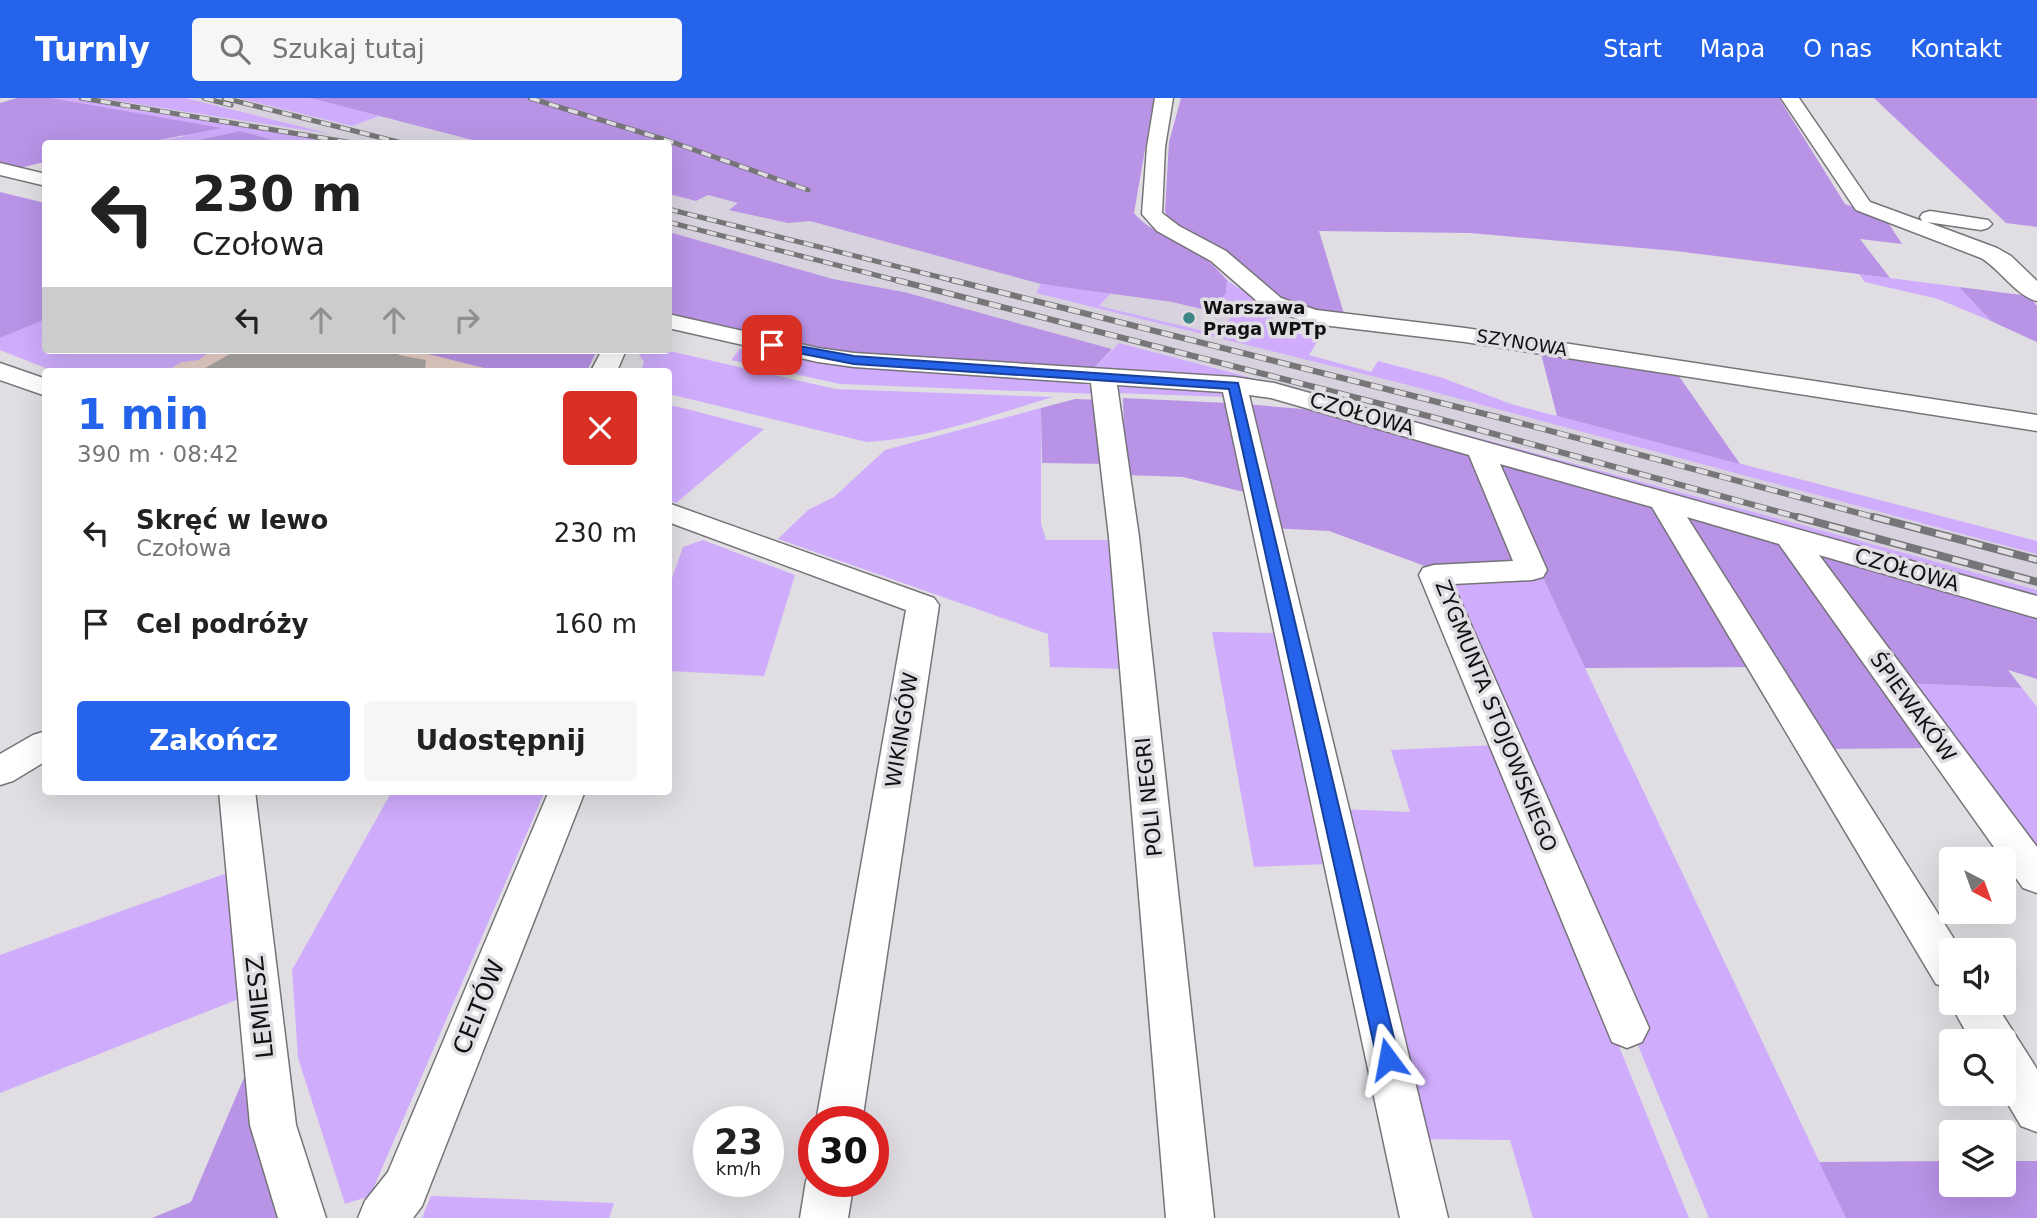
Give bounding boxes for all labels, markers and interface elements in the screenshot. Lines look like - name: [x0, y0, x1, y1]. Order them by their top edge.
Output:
- search box: [192, 18, 682, 81]
- text: Turnly: [35, 30, 150, 69]
- icon: search: [216, 30, 254, 68]
- text: Szukaj tutaj: [272, 34, 425, 64]
- text: Start: [1603, 35, 1662, 63]
- text: Mapa: [1700, 35, 1765, 63]
- text: O nas: [1803, 35, 1872, 63]
- text: Kontakt: [1910, 35, 2002, 63]
- text: 230 m: [192, 166, 362, 223]
- icon: left: [77, 168, 168, 259]
- text: Czołowa: [192, 225, 325, 263]
- place label: Warszawa Praga WPTp: [1203, 297, 1327, 339]
- icon: left: [229, 301, 267, 339]
- icon: ahead: [302, 301, 340, 339]
- icon: ahead: [375, 301, 413, 339]
- icon: right: [448, 301, 486, 339]
- marker: Warszawa Praga WPTp: [1181, 310, 1197, 326]
- pin: [742, 315, 802, 375]
- street label: SZYNOWA: [1475, 325, 1570, 360]
- icon: arrive: [753, 326, 791, 364]
- street label: CZOŁOWA: [1307, 388, 1418, 441]
- text: 1 min: [77, 390, 209, 439]
- button: close: [563, 391, 637, 465]
- text: 390 m · 08:42: [77, 441, 239, 467]
- text: Skręć w lewo: [136, 505, 328, 535]
- icon: left: [77, 514, 115, 552]
- text: 230 m: [554, 518, 637, 548]
- text: Czołowa: [136, 535, 232, 561]
- street label: CZOŁOWA: [1852, 544, 1963, 597]
- street label: ZYGMUNTA STOJOWSKIEGO: [1430, 577, 1562, 855]
- icon: arrive: [77, 605, 115, 643]
- text: Cel podróży: [136, 609, 309, 639]
- text: 160 m: [554, 609, 637, 639]
- street label: ŚPIEWAKÓW: [1865, 647, 1962, 767]
- street label: WIKINGÓW: [880, 670, 923, 789]
- button: Zakończ: [77, 701, 350, 781]
- button: Udostępnij: [364, 701, 637, 781]
- street label: POLI NEGRI: [1131, 736, 1167, 858]
- north arrow: [1939, 847, 2016, 924]
- map controls: [1939, 847, 2016, 1197]
- button: sound: [1939, 938, 2016, 1015]
- street label: LEMIESZ: [241, 954, 279, 1060]
- street label: CELTÓW: [446, 955, 511, 1058]
- position arrow: [1351, 1022, 1425, 1096]
- button: search: [1939, 1029, 2016, 1106]
- speed limit sign: 30: [798, 1106, 889, 1197]
- button: layers: [1939, 1120, 2016, 1197]
- text: 23: [714, 1122, 763, 1162]
- text: km/h: [716, 1158, 761, 1179]

